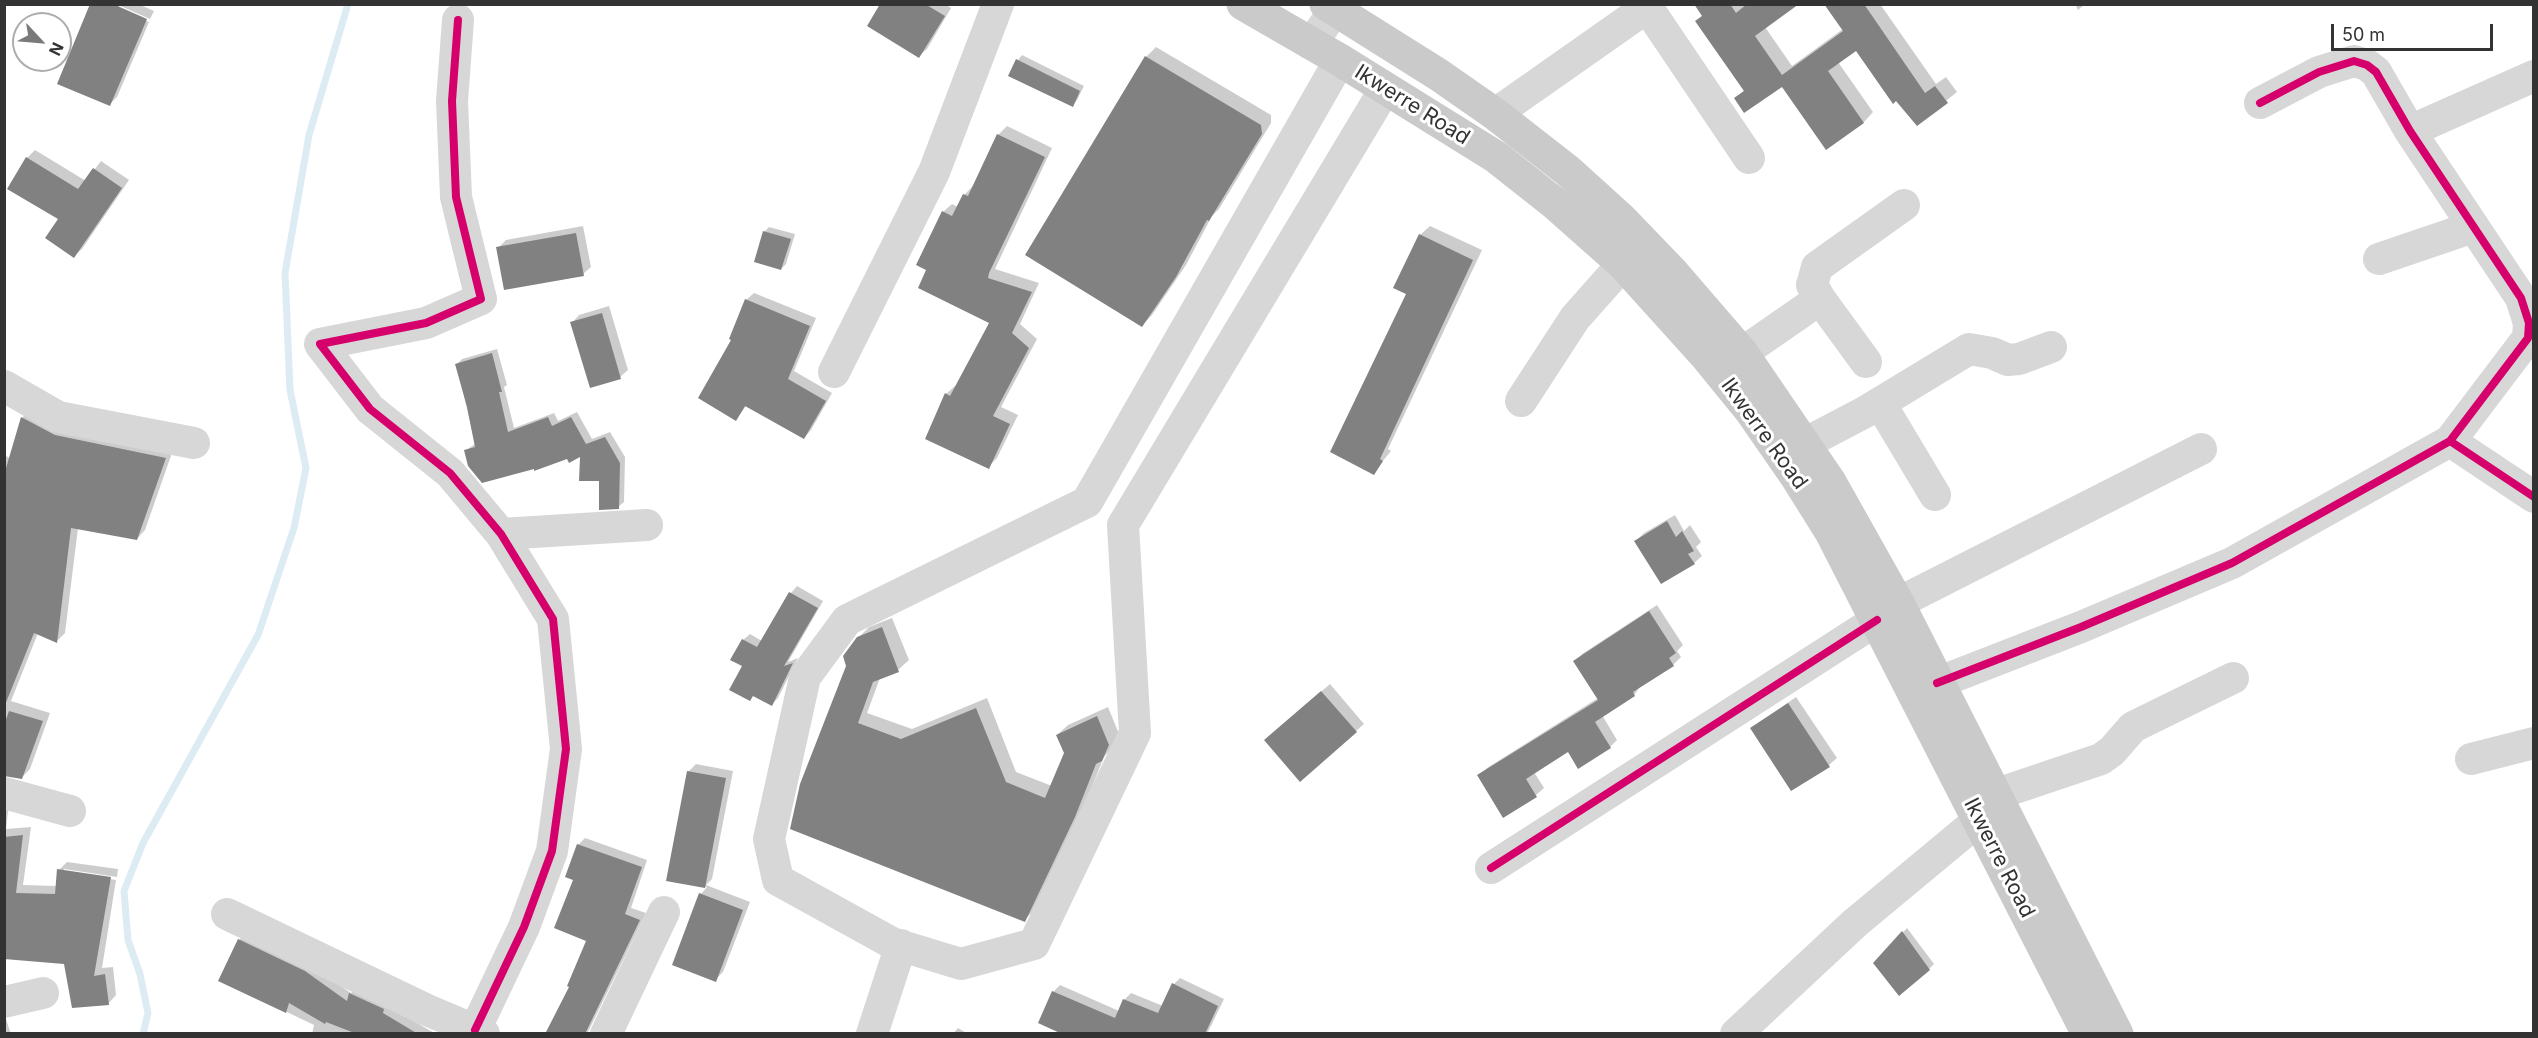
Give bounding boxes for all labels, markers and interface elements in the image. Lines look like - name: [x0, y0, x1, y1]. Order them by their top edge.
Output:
- north arrow: [12, 12, 72, 72]
- scale bar: [2334, 12, 2496, 50]
- text: 50 m: [2342, 24, 2385, 45]
- text: N: [45, 39, 68, 59]
- street label: Ikwerre Road: [1350, 60, 1474, 150]
- street label: Ikwerre Road: [1715, 374, 1813, 494]
- street label: Ikwerre Road: [1958, 794, 2040, 922]

